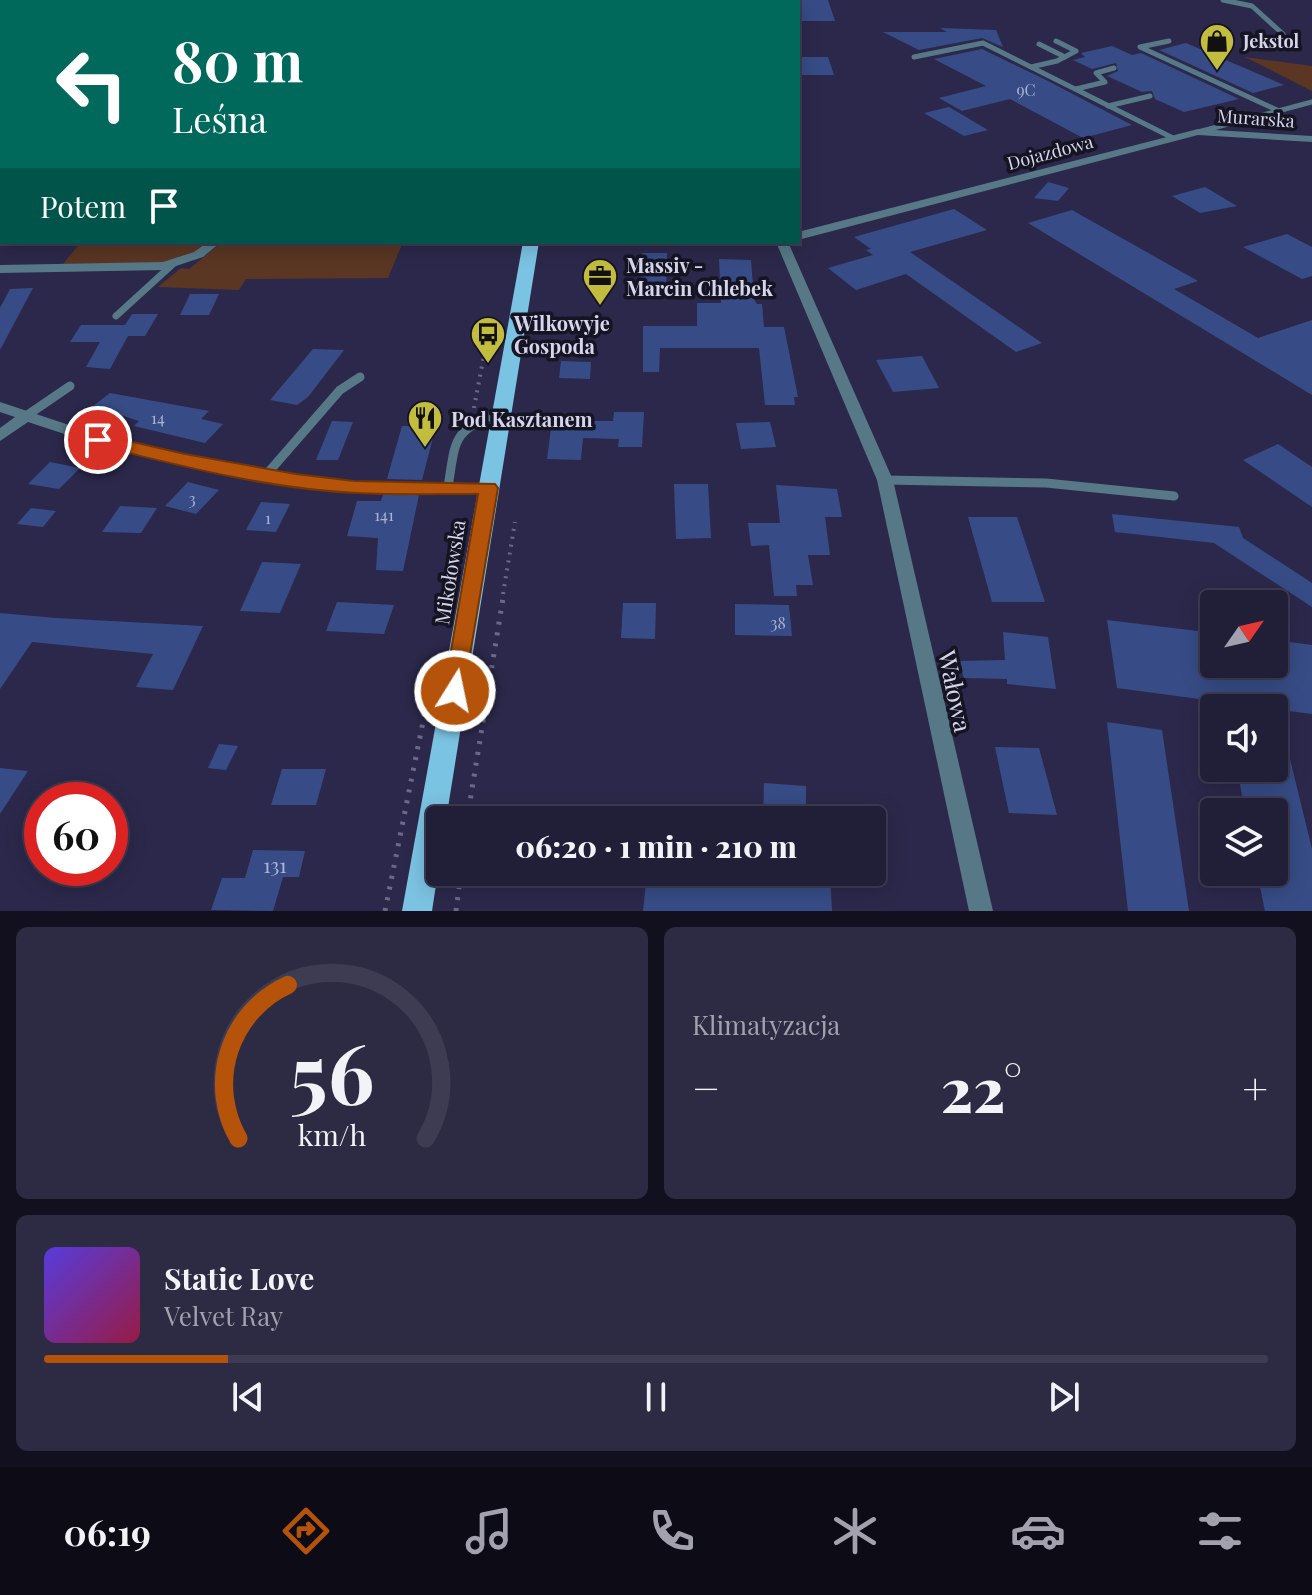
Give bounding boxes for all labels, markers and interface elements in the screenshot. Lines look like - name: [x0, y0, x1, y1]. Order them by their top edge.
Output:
- text: 80 m: [172, 22, 303, 97]
- shop icon: Jekstol: [1198, 22, 1236, 72]
- place label: Jekstol: [1242, 29, 1299, 53]
- icon: left: [40, 32, 144, 136]
- house number: 9C: [1016, 79, 1036, 100]
- text: Leśna: [172, 94, 267, 142]
- street label: Murarska: [1216, 103, 1296, 133]
- street label: Dojazdowa: [1004, 129, 1096, 175]
- icon: arrive: [142, 184, 186, 228]
- text: Potem: [40, 186, 126, 226]
- place label: Massiv - Marcin Chlebek: [626, 251, 773, 301]
- office icon: Massiv - Marcin Chlebek: [581, 257, 619, 307]
- place label: Wilkowyje Gospoda: [513, 309, 610, 359]
- bus stop icon: Wilkowyje Gospoda: [469, 315, 507, 365]
- restaurant icon: Pod Kasztanem: [406, 399, 444, 449]
- place label: Pod Kasztanem: [451, 405, 593, 432]
- pin: [64, 406, 132, 474]
- house number: 14: [151, 407, 165, 428]
- icon: arrive: [76, 418, 120, 462]
- house number: 3: [188, 488, 196, 509]
- house number: 141: [374, 504, 394, 525]
- house number: 1: [265, 507, 271, 528]
- street label: Mikołowska: [427, 518, 471, 626]
- north arrow: [1200, 590, 1288, 678]
- map controls: [1200, 590, 1288, 886]
- house number: 38: [770, 612, 786, 633]
- street label: Wałowa: [932, 646, 980, 735]
- position arrow: [413, 649, 497, 733]
- button: sound: [1200, 694, 1288, 782]
- speed limit sign: 60: [24, 782, 128, 886]
- button: layers: [1200, 798, 1288, 886]
- text: 06:20 · 1 min · 210 m: [515, 826, 797, 866]
- house number: 131: [263, 851, 287, 878]
- text: Klimatyzacja: [692, 1007, 840, 1042]
- text: 56: [290, 1015, 374, 1126]
- text: 22°: [941, 1047, 1022, 1127]
- text: −: [692, 1057, 720, 1116]
- text: +: [1242, 1057, 1268, 1116]
- text: km/h: [298, 1115, 366, 1153]
- text: Static Love: [164, 1258, 314, 1298]
- text: Velvet Ray: [164, 1298, 283, 1333]
- icon: previous: [226, 1375, 270, 1419]
- icon: pause: [634, 1375, 678, 1419]
- icon: next: [1042, 1375, 1086, 1419]
- icon: directions: [278, 1503, 334, 1559]
- icon: music: [461, 1503, 517, 1559]
- icon: phone: [644, 1503, 700, 1559]
- icon: climate: [827, 1503, 883, 1559]
- icon: car: [1010, 1503, 1066, 1559]
- icon: filters: [1192, 1503, 1248, 1559]
- text: 06:19: [63, 1507, 151, 1555]

